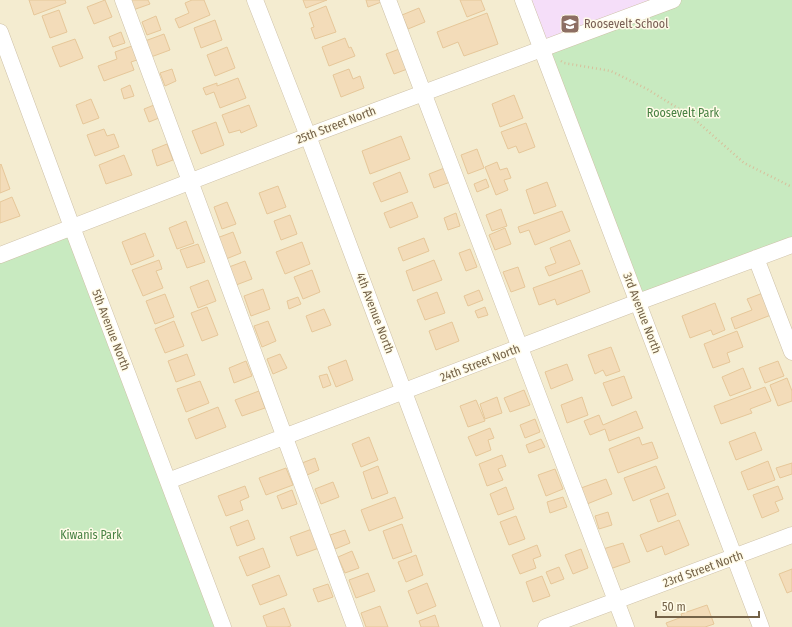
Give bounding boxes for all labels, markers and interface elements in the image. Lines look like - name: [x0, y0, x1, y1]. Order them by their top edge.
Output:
- school or university icon: Roosevelt School: [559, 13, 581, 35]
- place label: Roosevelt School: [584, 17, 668, 31]
- street label: 25th Street North: [294, 103, 378, 147]
- park label: Roosevelt Park: [647, 106, 720, 120]
- street label: 4th Avenue North: [353, 270, 397, 356]
- street label: 3rd Avenue North: [620, 271, 664, 355]
- street label: 5th Avenue North: [89, 288, 133, 372]
- street label: 24th Street North: [438, 341, 522, 385]
- park label: Kiwanis Park: [60, 528, 122, 542]
- street label: 23rd Street North: [661, 548, 745, 590]
- scale bar: [656, 593, 759, 619]
- text: 50 m: [662, 600, 686, 614]

